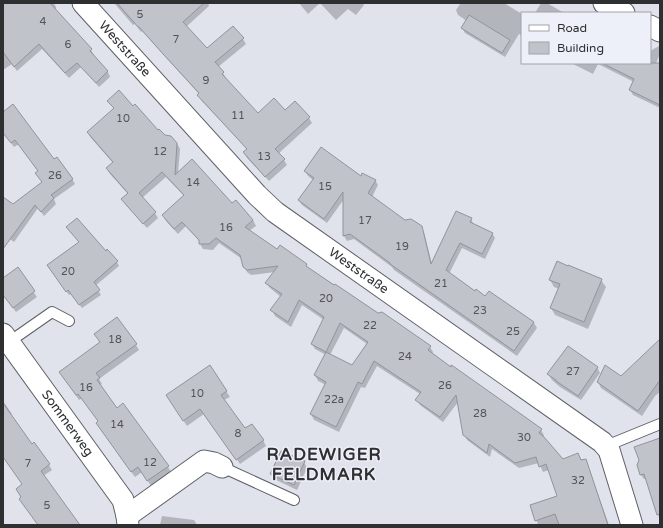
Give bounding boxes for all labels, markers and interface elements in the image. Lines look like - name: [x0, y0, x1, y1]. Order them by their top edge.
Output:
- house number: 5: [137, 8, 144, 21]
- legend: [521, 12, 651, 64]
- house number: 4: [40, 15, 47, 28]
- street label: Weststraße: [95, 18, 154, 80]
- text: Road: [557, 21, 587, 35]
- house number: 7: [173, 33, 180, 46]
- house number: 6: [65, 38, 72, 51]
- text: Building: [557, 41, 604, 55]
- house number: 9: [203, 74, 210, 87]
- house number: 11: [231, 109, 245, 122]
- house number: 10: [116, 112, 130, 125]
- house number: 12: [153, 145, 167, 158]
- house number: 13: [257, 150, 271, 163]
- house number: 26: [48, 169, 62, 182]
- house number: 14: [186, 176, 200, 189]
- house number: 15: [318, 180, 332, 193]
- house number: 17: [358, 214, 372, 227]
- house number: 16: [219, 221, 233, 234]
- house number: 19: [395, 240, 409, 253]
- street label: Weststraße: [325, 244, 392, 297]
- house number: 20: [61, 265, 75, 278]
- house number: 21: [434, 277, 448, 290]
- house number: 20: [319, 292, 333, 305]
- house number: 23: [473, 304, 487, 317]
- house number: 22: [363, 319, 377, 332]
- house number: 25: [506, 325, 520, 338]
- house number: 18: [108, 333, 122, 346]
- house number: 24: [398, 350, 412, 363]
- house number: 27: [566, 365, 580, 378]
- house number: 26: [438, 379, 452, 392]
- house number: 16: [79, 381, 93, 394]
- street label: Sommerweg: [38, 387, 97, 459]
- house number: 10: [190, 387, 204, 400]
- house number: 22a: [324, 393, 344, 406]
- house number: 28: [473, 407, 487, 420]
- house number: 14: [110, 418, 124, 431]
- house number: 8: [235, 427, 242, 440]
- house number: 30: [517, 431, 531, 444]
- district label: RADEWIGER FELDMARK: [266, 444, 382, 485]
- house number: 12: [143, 456, 157, 469]
- house number: 7: [25, 457, 32, 470]
- house number: 32: [571, 474, 585, 487]
- house number: 5: [44, 499, 51, 512]

